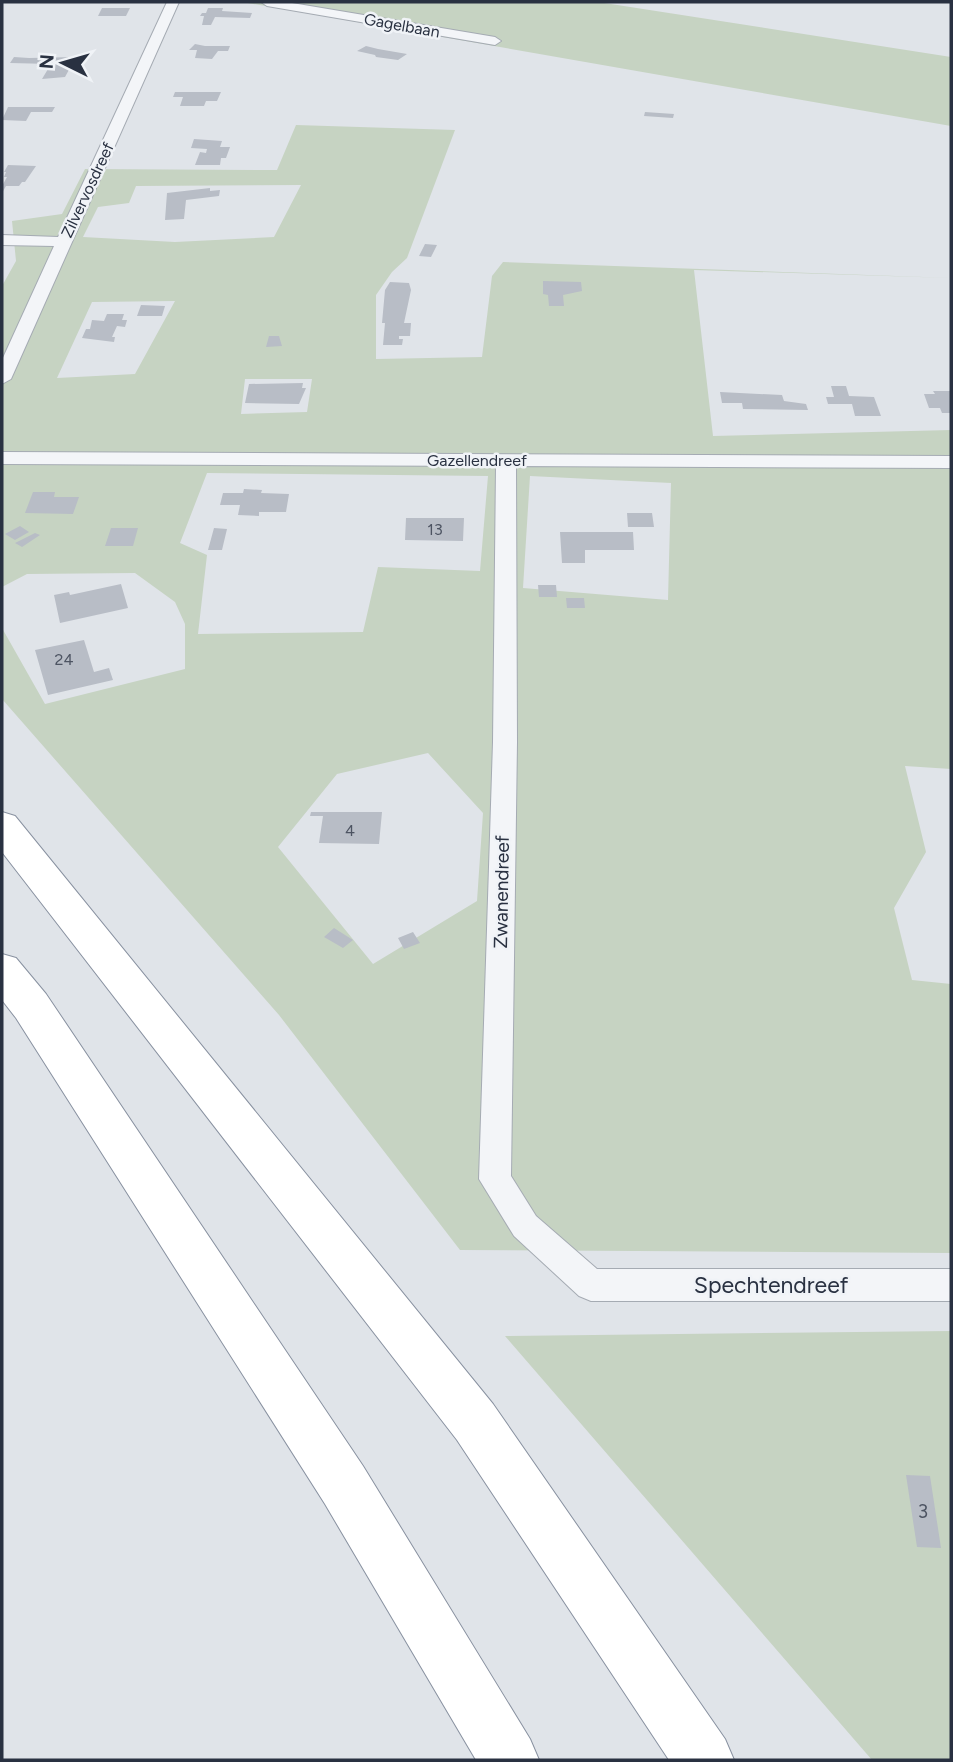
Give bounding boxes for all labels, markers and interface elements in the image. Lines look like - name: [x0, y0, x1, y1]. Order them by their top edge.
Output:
- street label: Gagelbaan: [363, 9, 441, 42]
- north arrow: [28, 28, 98, 98]
- text: N: [34, 53, 59, 70]
- street label: Zilvervosdreef: [57, 140, 118, 241]
- street label: Gazellendreef: [427, 451, 527, 470]
- house number: 13: [427, 520, 443, 539]
- house number: 24: [55, 650, 73, 669]
- house number: 4: [345, 821, 355, 840]
- street label: Zwanendreef: [489, 835, 514, 949]
- street label: Spechtendreef: [694, 1271, 849, 1299]
- house number: 3: [918, 1500, 928, 1523]

